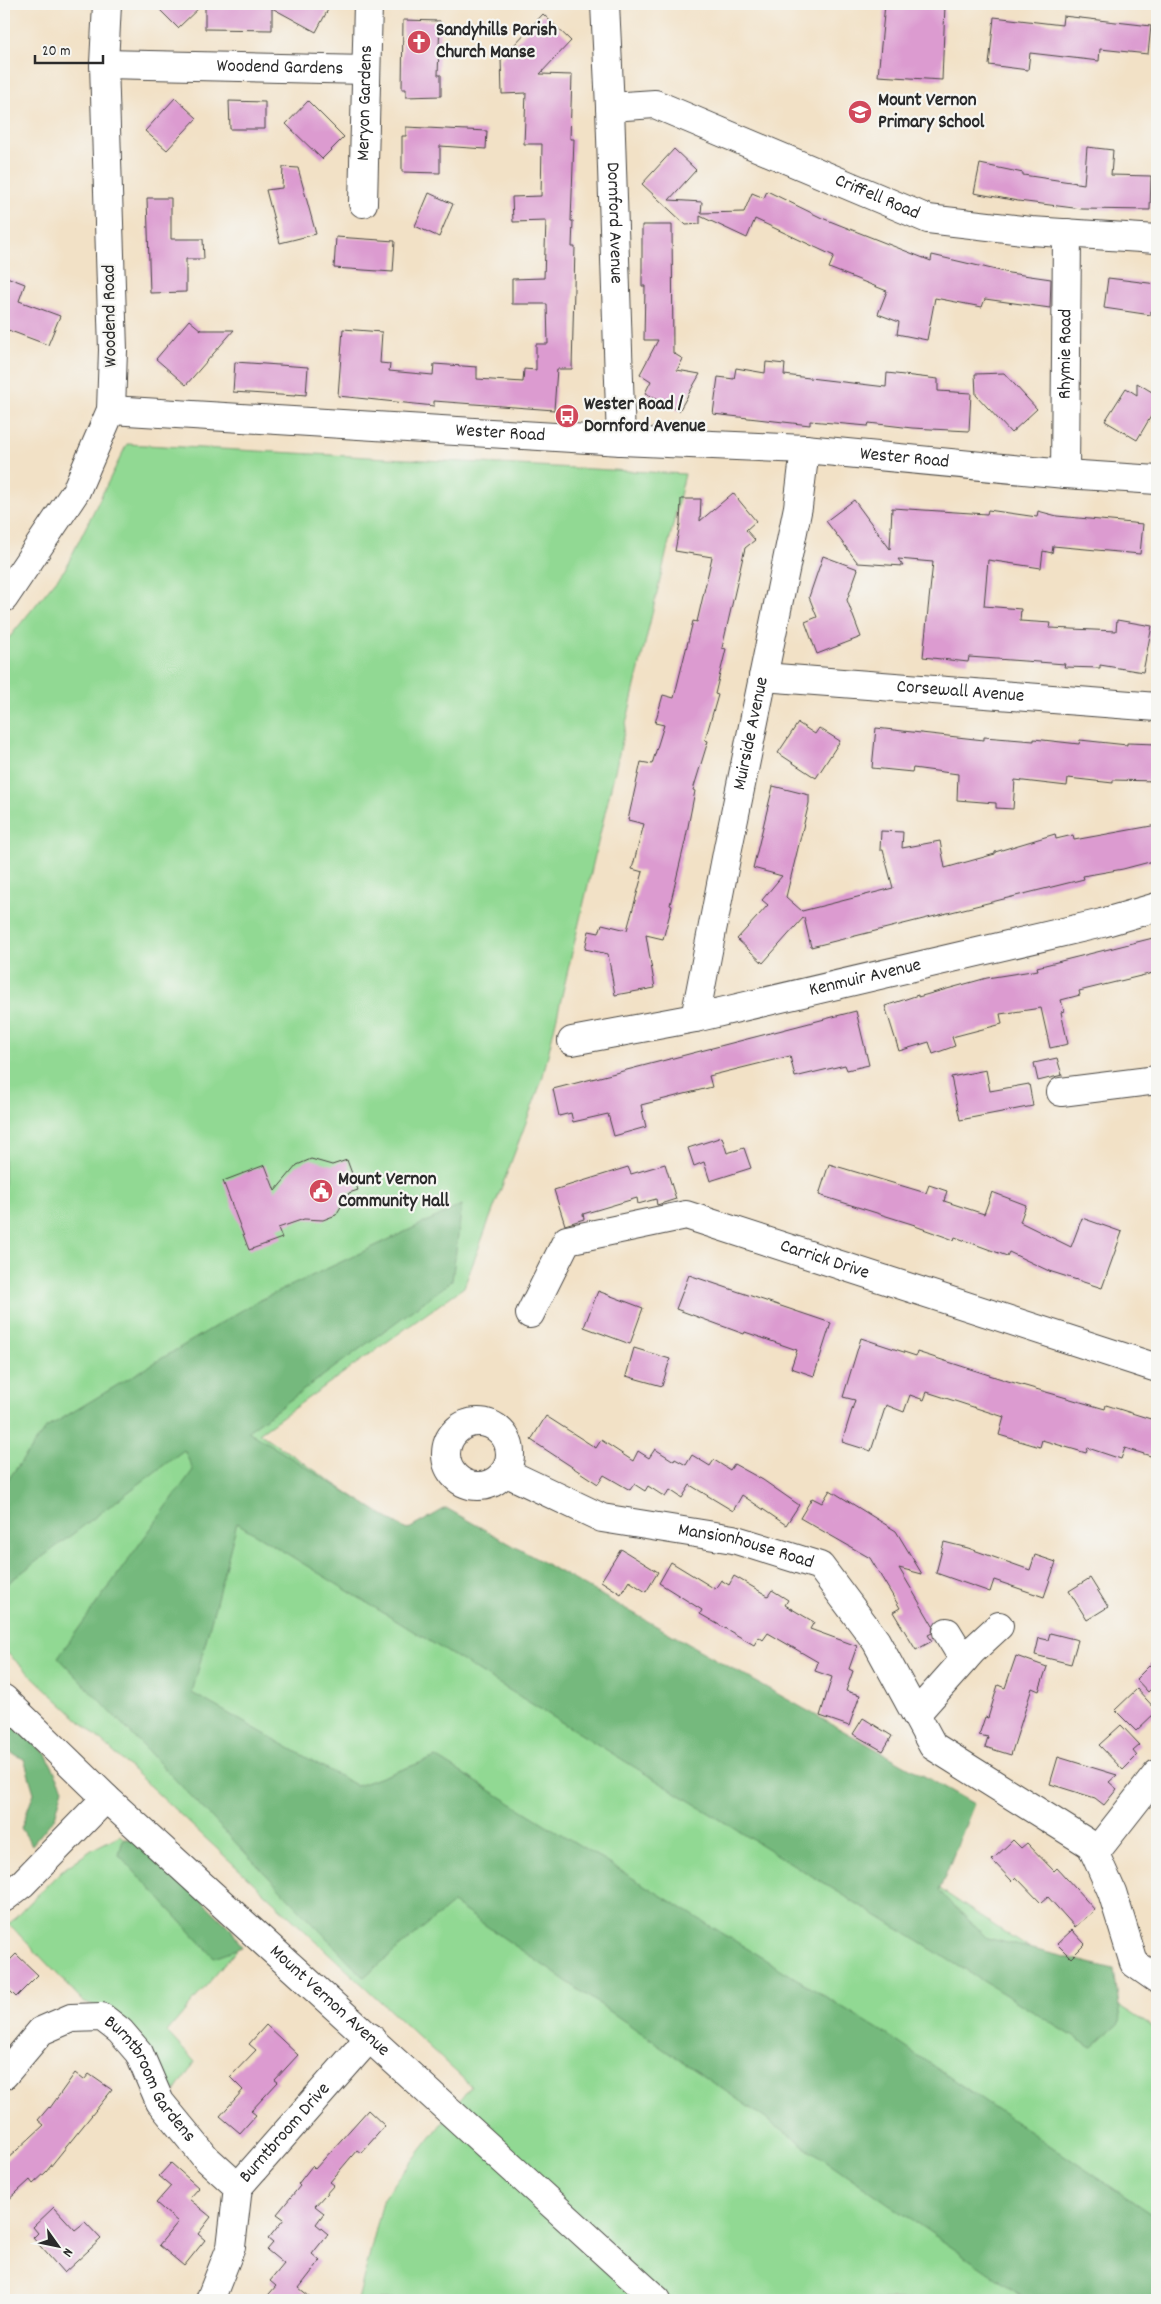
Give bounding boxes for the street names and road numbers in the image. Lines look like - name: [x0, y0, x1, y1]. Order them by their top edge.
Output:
- street label: Meryon Gardens: [351, 45, 380, 161]
- street label: Woodend Gardens: [216, 53, 344, 83]
- street label: Dornford Avenue: [598, 162, 629, 284]
- street label: Criffell Road: [830, 168, 924, 227]
- street label: Woodend Road: [97, 264, 125, 368]
- street label: Rhymie Road: [1052, 309, 1080, 399]
- street label: Wester Road: [455, 417, 546, 450]
- street label: Wester Road: [859, 441, 950, 476]
- street label: Muirside Avenue: [727, 674, 776, 793]
- street label: Corsewall Avenue: [896, 674, 1025, 710]
- street label: Kenmuir Avenue: [807, 952, 924, 1004]
- street label: Carrick Drive: [776, 1233, 873, 1287]
- street label: Mansionhouse Road: [676, 1517, 817, 1577]
- street label: Mount Vernon Avenue: [263, 1939, 396, 2063]
- street label: Burntbroom Gardens: [98, 2009, 202, 2149]
- street label: Burntbroom Drive: [233, 2077, 337, 2190]

